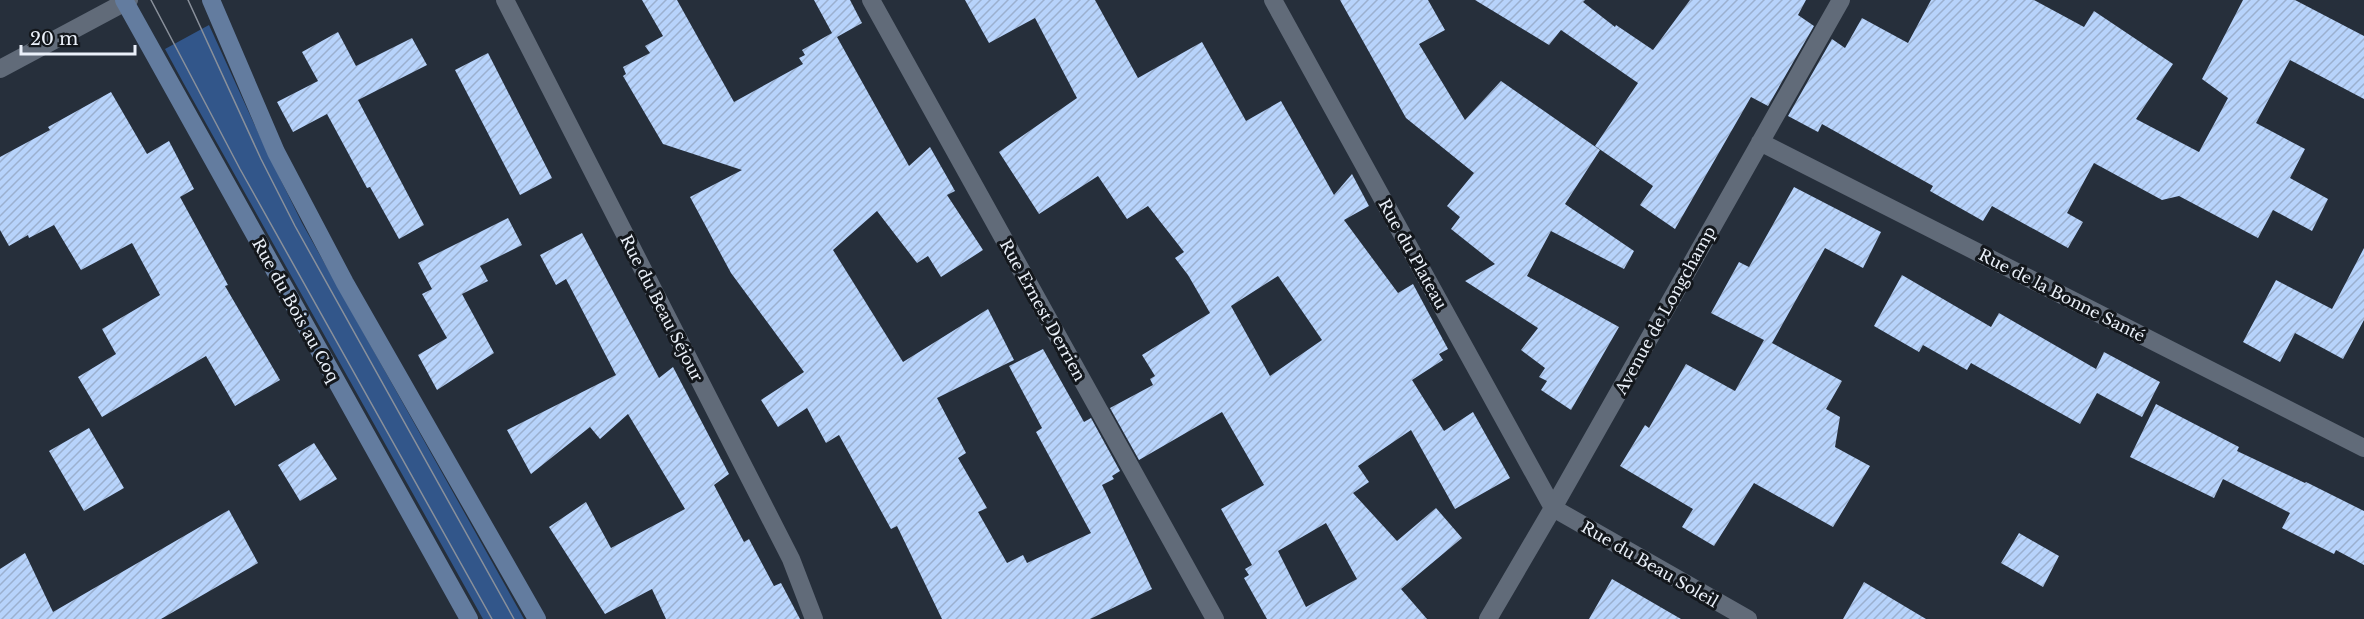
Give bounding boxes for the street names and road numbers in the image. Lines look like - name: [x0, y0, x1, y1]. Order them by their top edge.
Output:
- street label: Rue du Plateau: [1374, 195, 1452, 313]
- street label: Avenue de Longchamp: [1610, 222, 1720, 398]
- street label: Rue du Beau Séjour: [616, 231, 708, 385]
- street label: Rue du Bois au Coq: [248, 235, 344, 386]
- street label: Rue Ernest Derrien: [996, 236, 1090, 384]
- street label: Rue de la Bonne Santé: [1975, 244, 2149, 346]
- street label: Rue du Beau Soleil: [1578, 517, 1722, 611]

